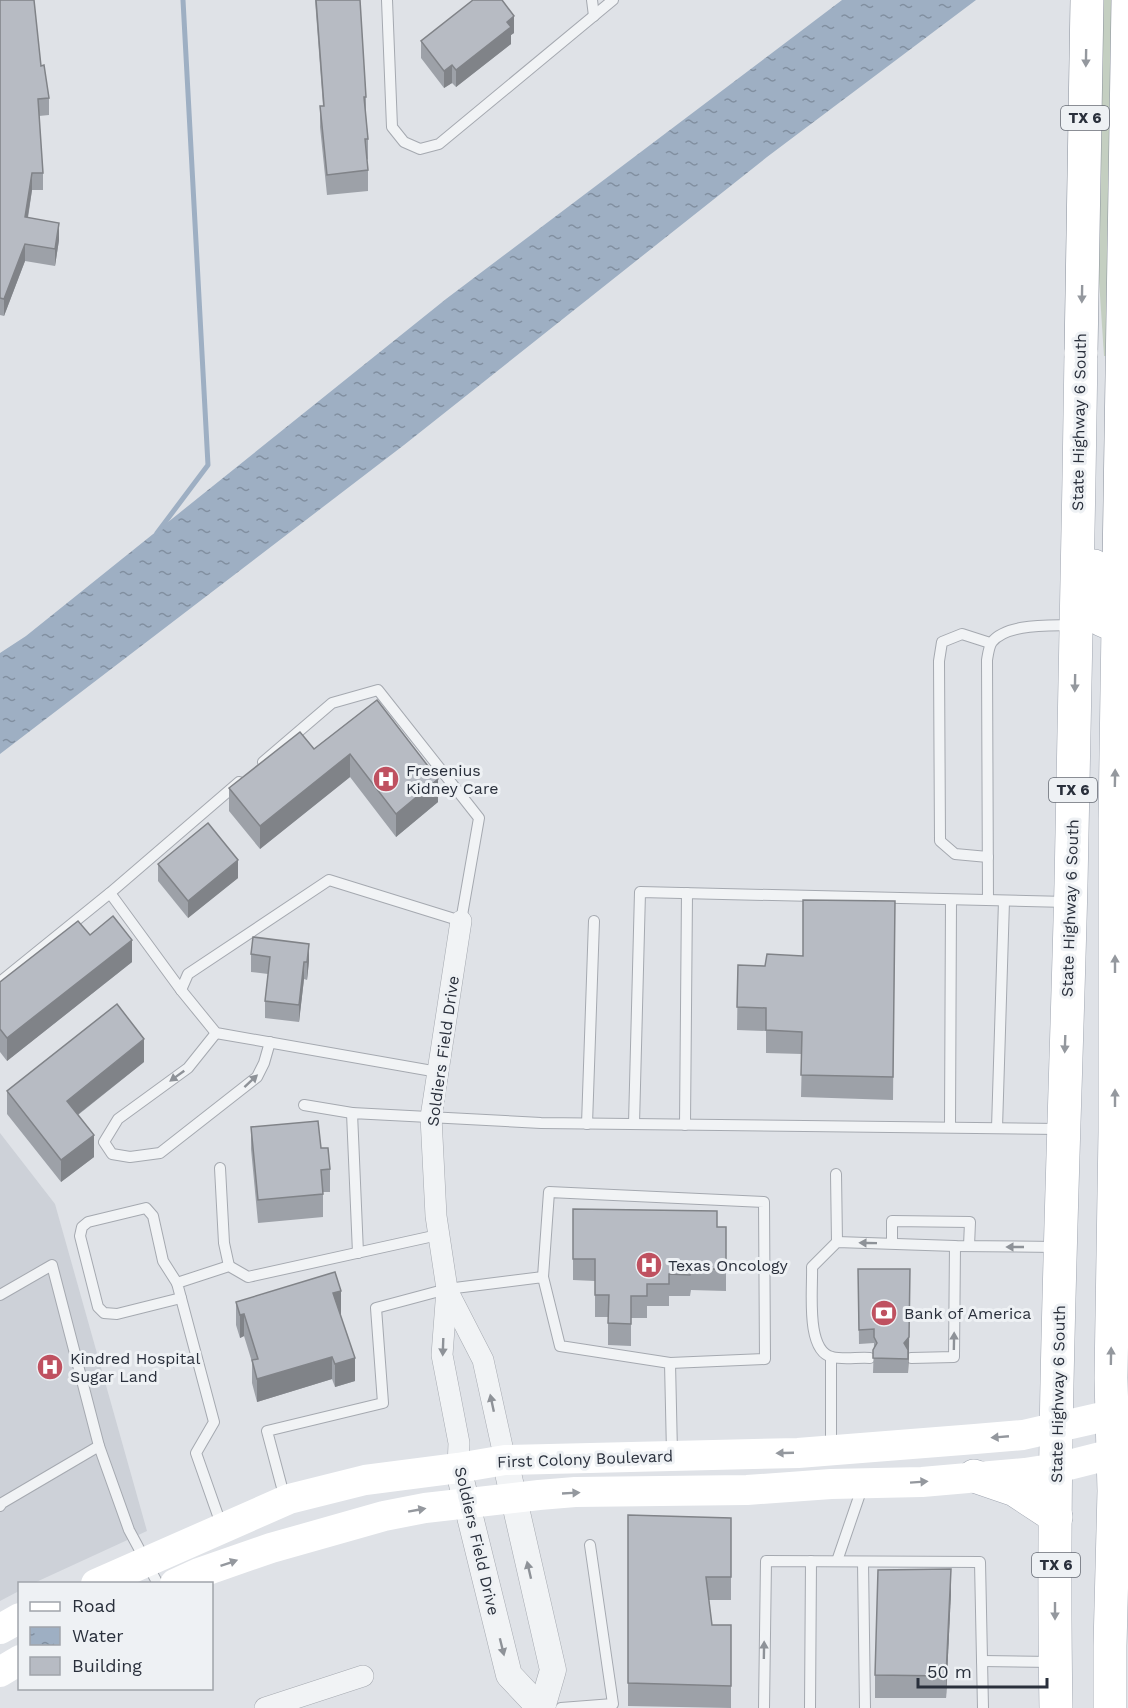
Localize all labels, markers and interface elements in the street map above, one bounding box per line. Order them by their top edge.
one-way arrow [1081,49,1090,68]
road number: TX 6 [1061,106,1109,130]
one-way arrow [1077,284,1086,303]
street label: State Highway 6 South [1068,333,1090,511]
one-way arrow [1070,674,1080,693]
place label: Fresenius Kidney Care [406,761,498,798]
hospital icon: Fresenius Kidney Care [371,764,401,794]
one-way arrow [1111,768,1120,787]
road number: TX 6 [1049,778,1097,802]
street label: State Highway 6 South [1057,819,1083,997]
one-way arrow [1110,954,1120,973]
street label: Soldiers Field Drive [423,975,463,1127]
one-way arrow [1061,1035,1070,1054]
one-way arrow [169,1070,184,1082]
one-way arrow [244,1074,259,1088]
one-way arrow [1110,1089,1120,1108]
one-way arrow [859,1238,878,1248]
one-way arrow [1005,1242,1024,1251]
hospital icon: Texas Oncology [634,1250,664,1280]
place label: Texas Oncology [668,1256,788,1275]
bank icon: Bank of America [869,1298,899,1328]
place label: Bank of America [904,1304,1031,1323]
street label: State Highway 6 South [1047,1305,1069,1483]
one-way arrow [949,1331,959,1350]
one-way arrow [438,1338,448,1357]
one-way arrow [1106,1347,1116,1366]
place label: Kindred Hospital Sugar Land [70,1349,200,1386]
hospital icon: Kindred Hospital Sugar Land [35,1352,65,1382]
one-way arrow [487,1393,497,1412]
one-way arrow [991,1432,1010,1442]
street label: First Colony Boulevard [497,1446,673,1472]
one-way arrow [775,1449,794,1458]
street label: Soldiers Field Drive [451,1465,503,1617]
one-way arrow [909,1477,928,1487]
one-way arrow [562,1488,581,1497]
one-way arrow [407,1505,426,1514]
road number: TX 6 [1032,1553,1080,1577]
one-way arrow [220,1557,238,1567]
one-way arrow [524,1561,534,1579]
legend [18,1582,213,1690]
text: Road [72,1595,116,1616]
one-way arrow [1050,1601,1060,1620]
text: Water [72,1625,124,1646]
one-way arrow [497,1638,507,1657]
one-way arrow [760,1640,769,1659]
scale bar [918,1651,1047,1689]
text: Building [72,1655,142,1676]
text: 50 m [927,1661,972,1682]

